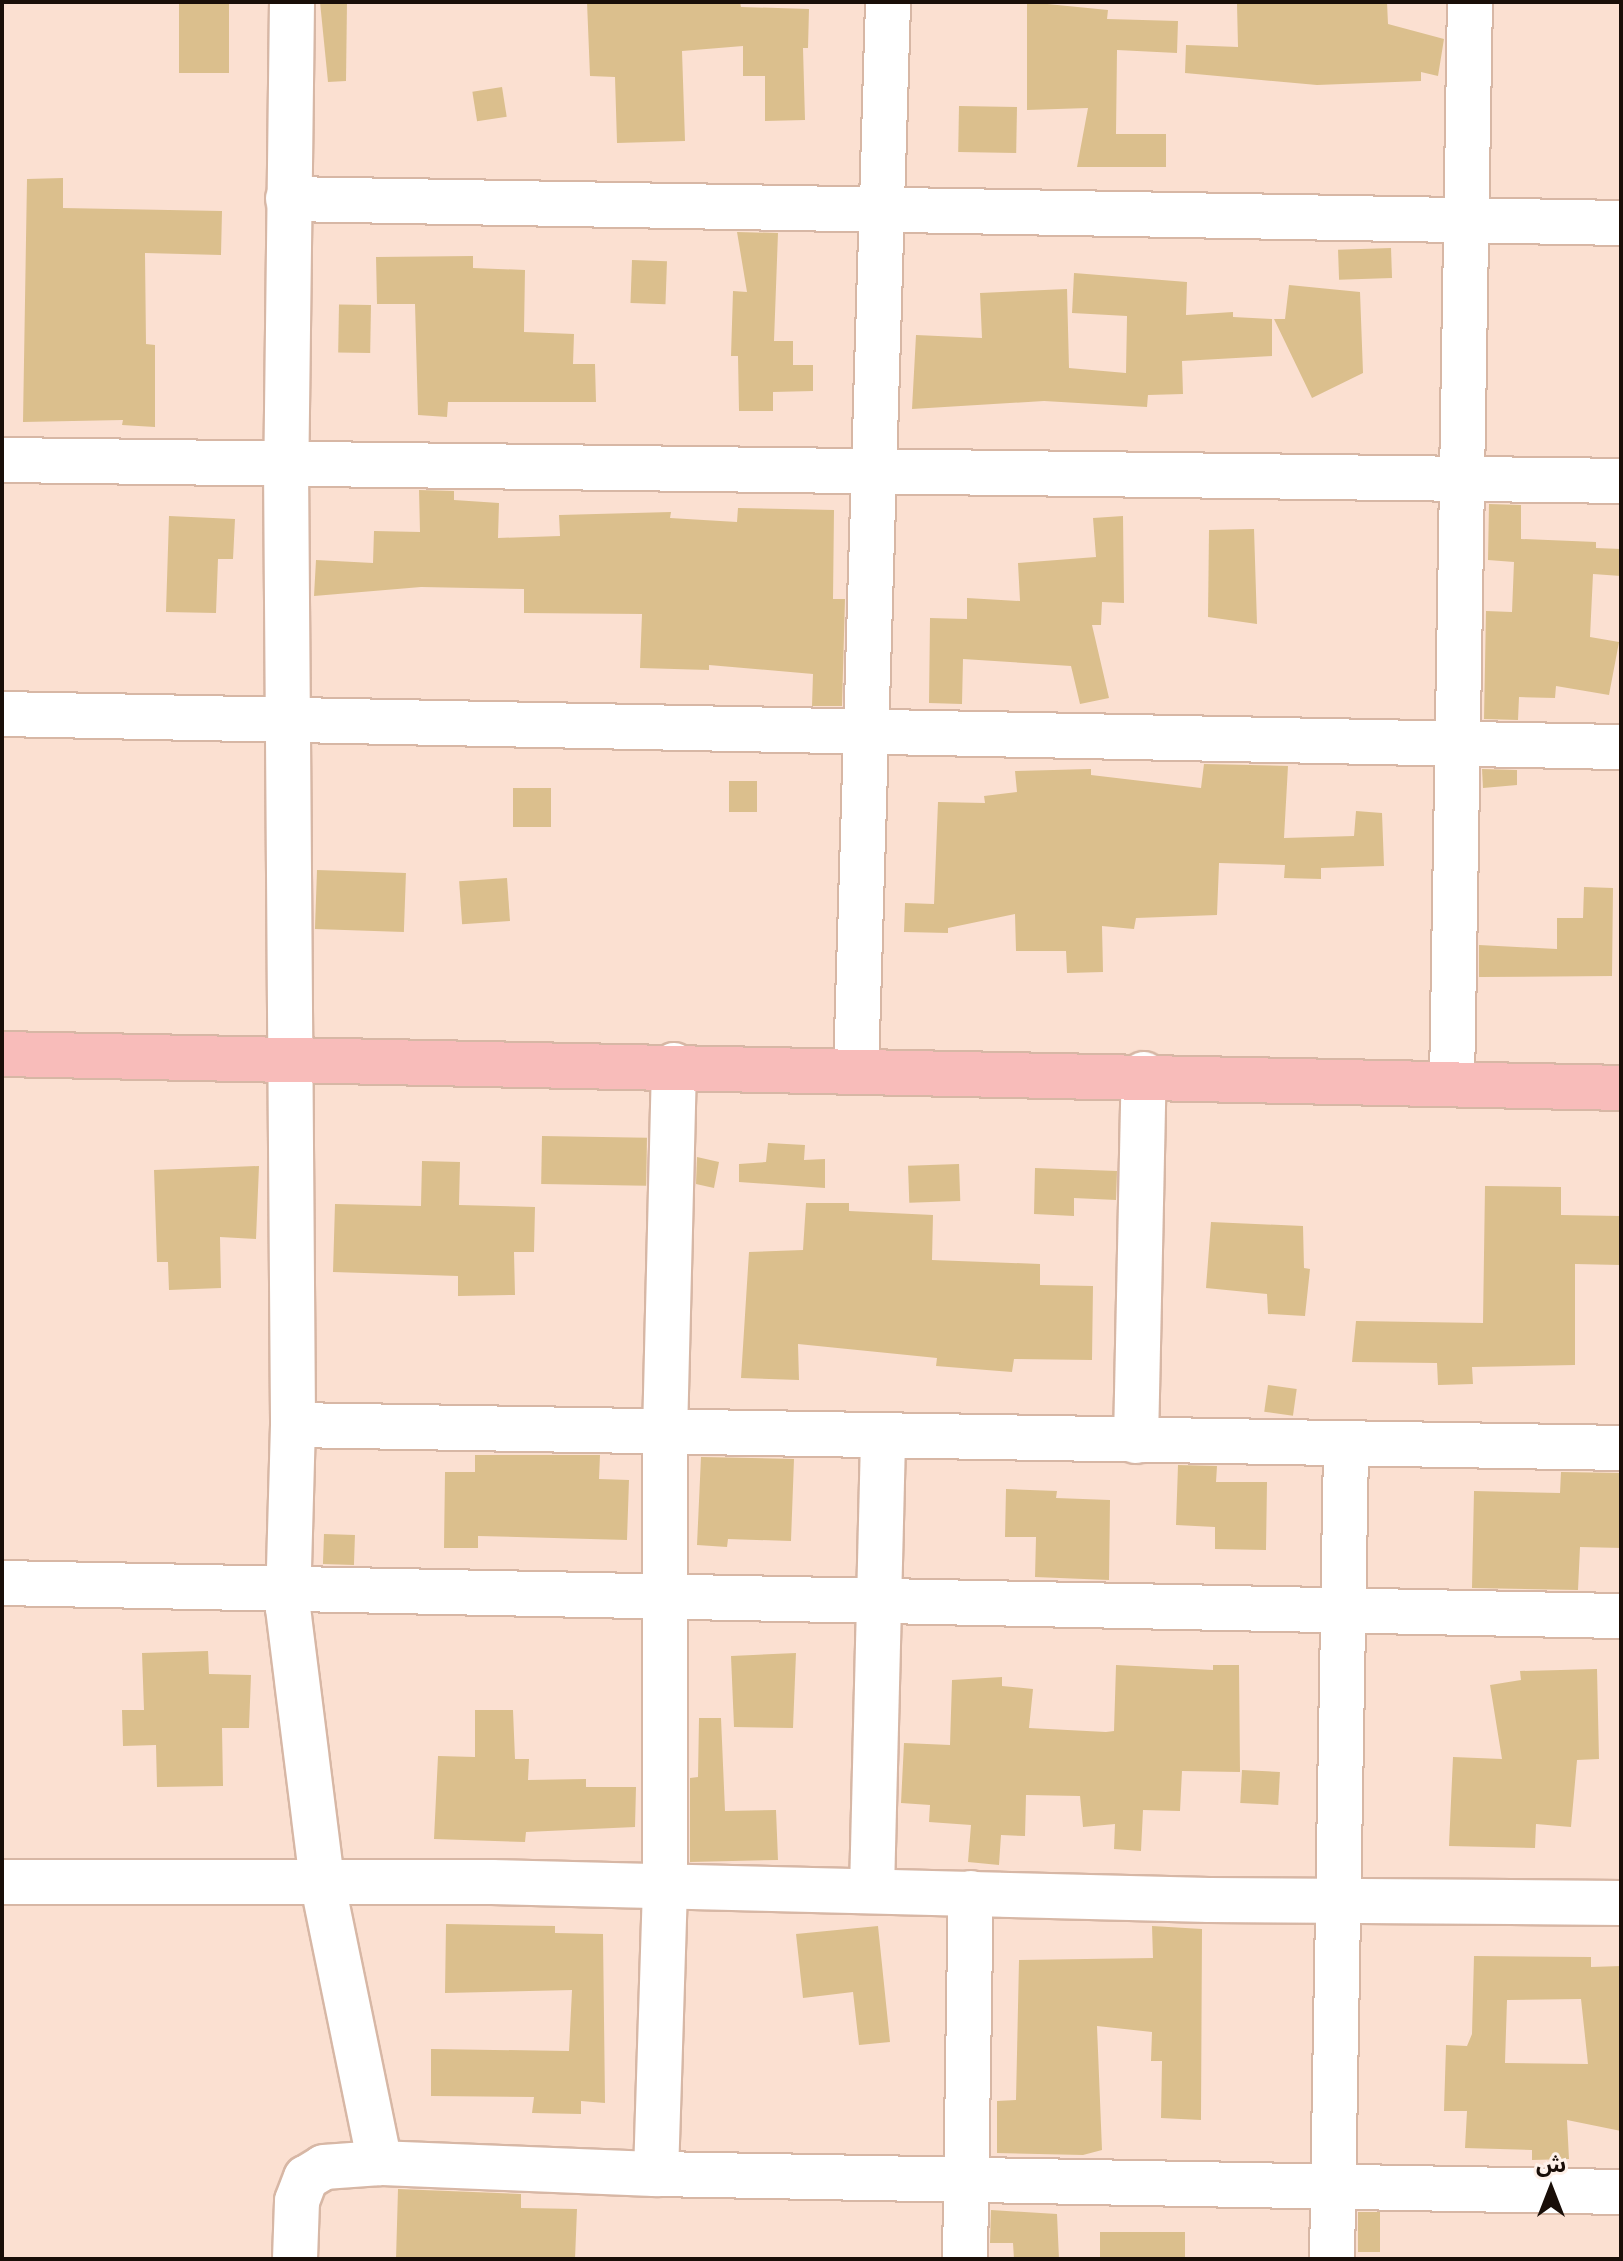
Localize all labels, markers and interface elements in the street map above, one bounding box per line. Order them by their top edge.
north arrow [1511,2149,1591,2229]
text: ش [1536,2149,1566,2180]

